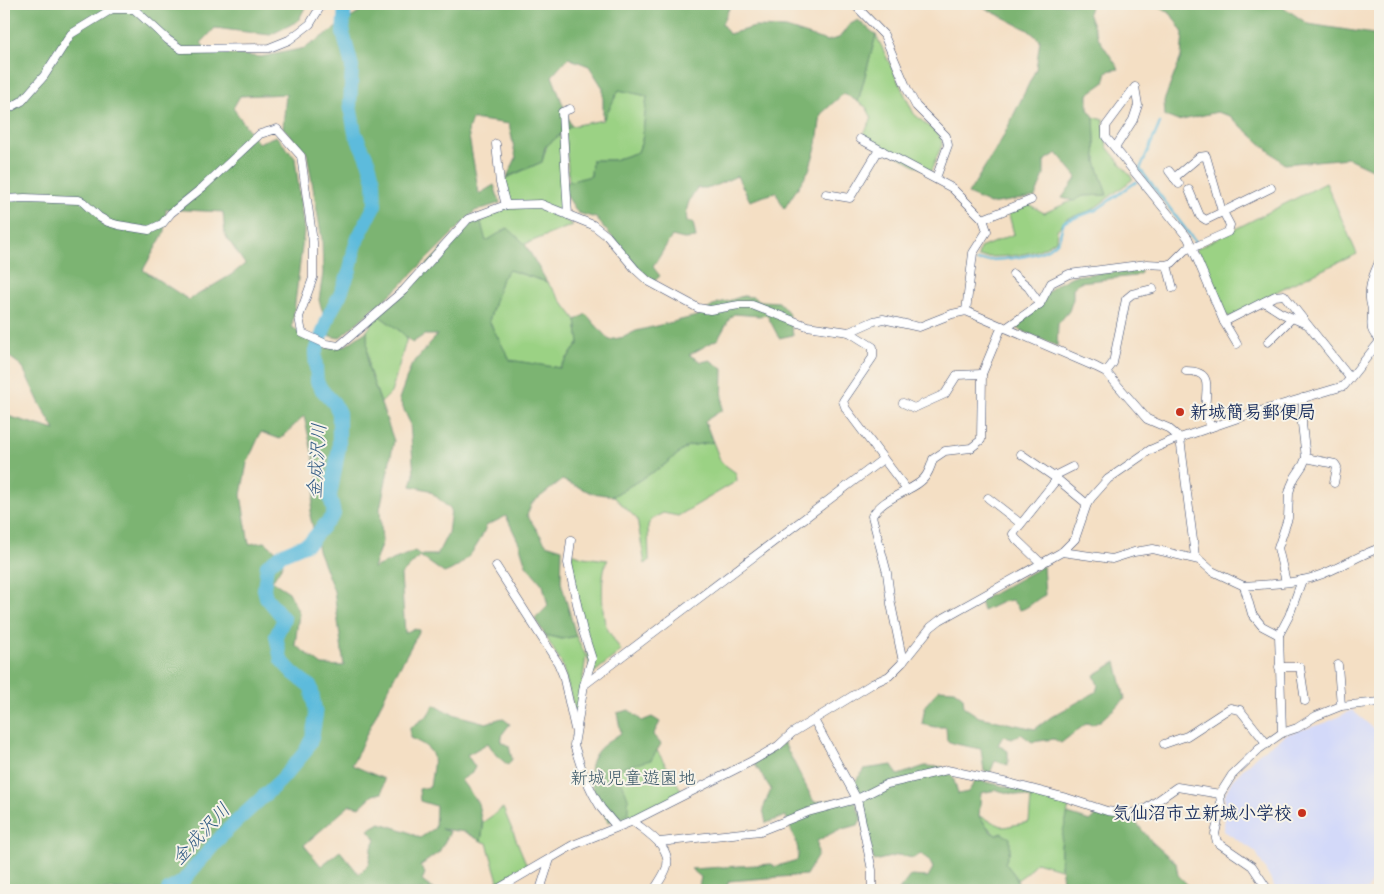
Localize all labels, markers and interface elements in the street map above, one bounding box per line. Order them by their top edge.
place label: 新城簡易郵便局 [1190,401,1316,424]
marker: 新城簡易郵便局 [1174,406,1186,418]
water label: 金成沢川 [302,422,332,500]
park label: 新城児童遊園地 [570,767,696,790]
water label: 金成沢川 [166,798,236,870]
place label: 気仙沼市立新城小学校 [1112,802,1292,825]
marker: 気仙沼市立新城小学校 [1296,807,1308,819]

